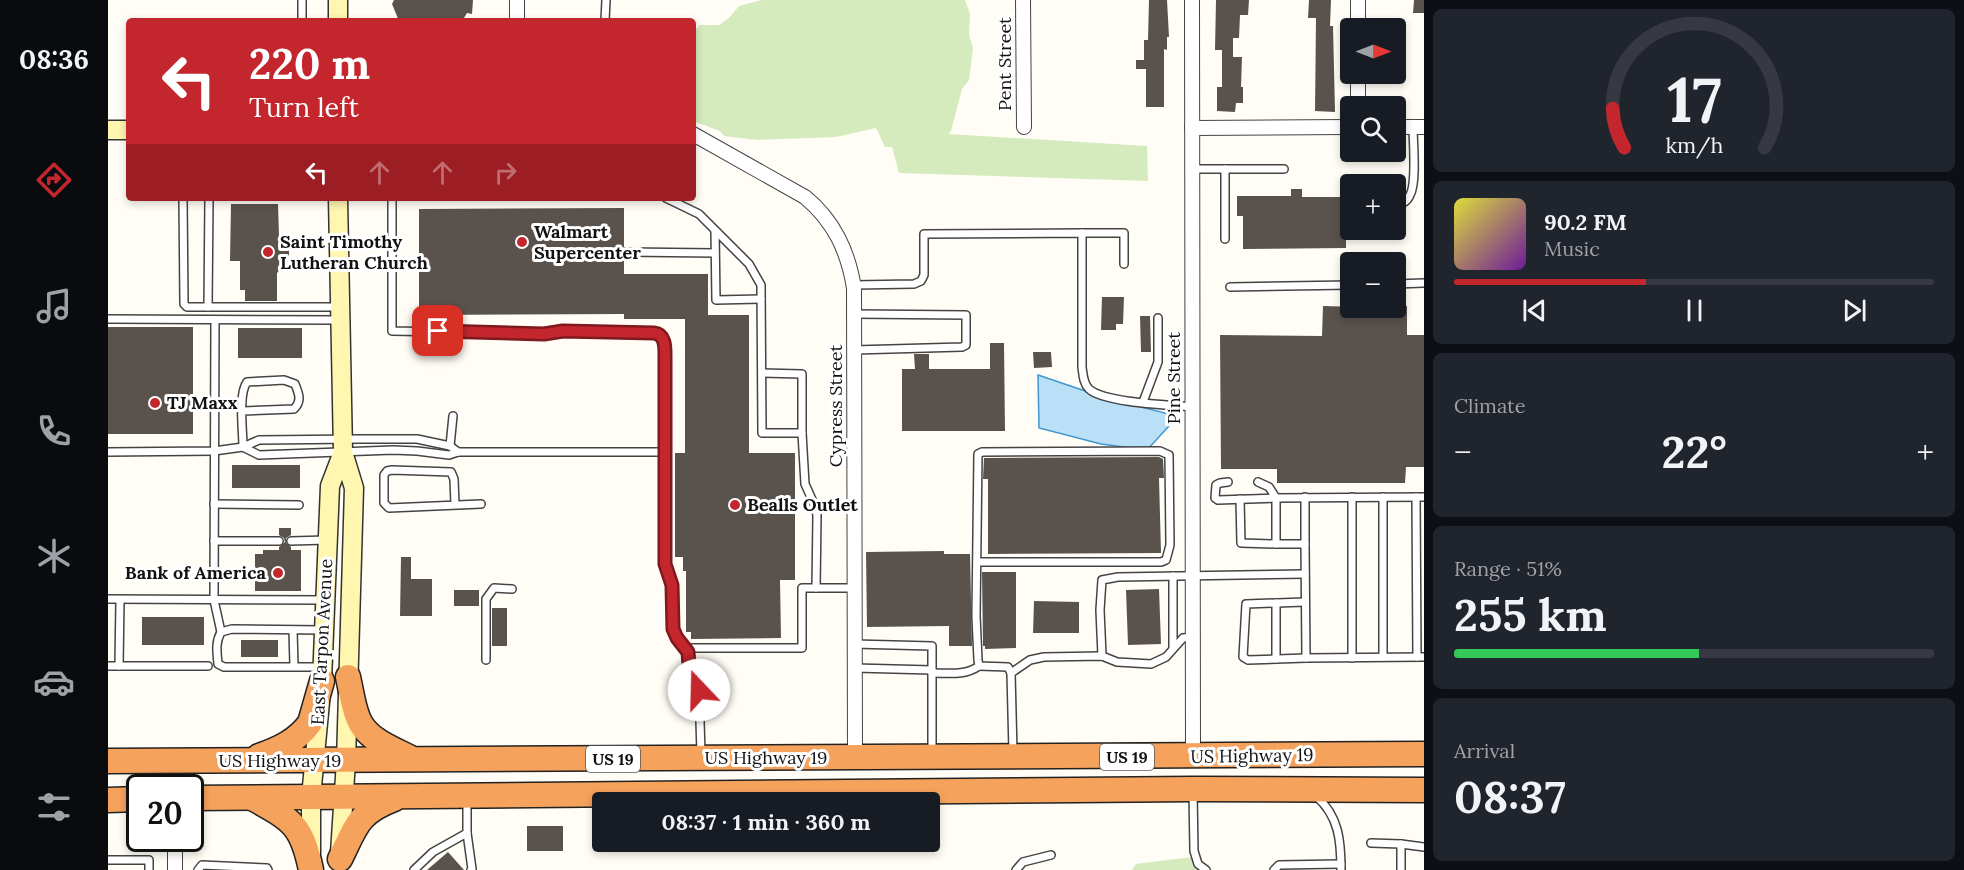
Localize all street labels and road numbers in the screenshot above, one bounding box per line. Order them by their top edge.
street label: Pent Street [993,17,1016,111]
street label: Pine Street [1162,332,1185,424]
street label: Cypress Street [824,345,847,467]
street label: East Tarpon Avenue [306,558,337,726]
street label: US Highway 19 [1190,743,1314,768]
road number: US 19 [1100,744,1154,770]
road number: US 19 [586,746,640,772]
street label: US Highway 19 [704,746,828,769]
street label: US Highway 19 [218,749,342,772]

